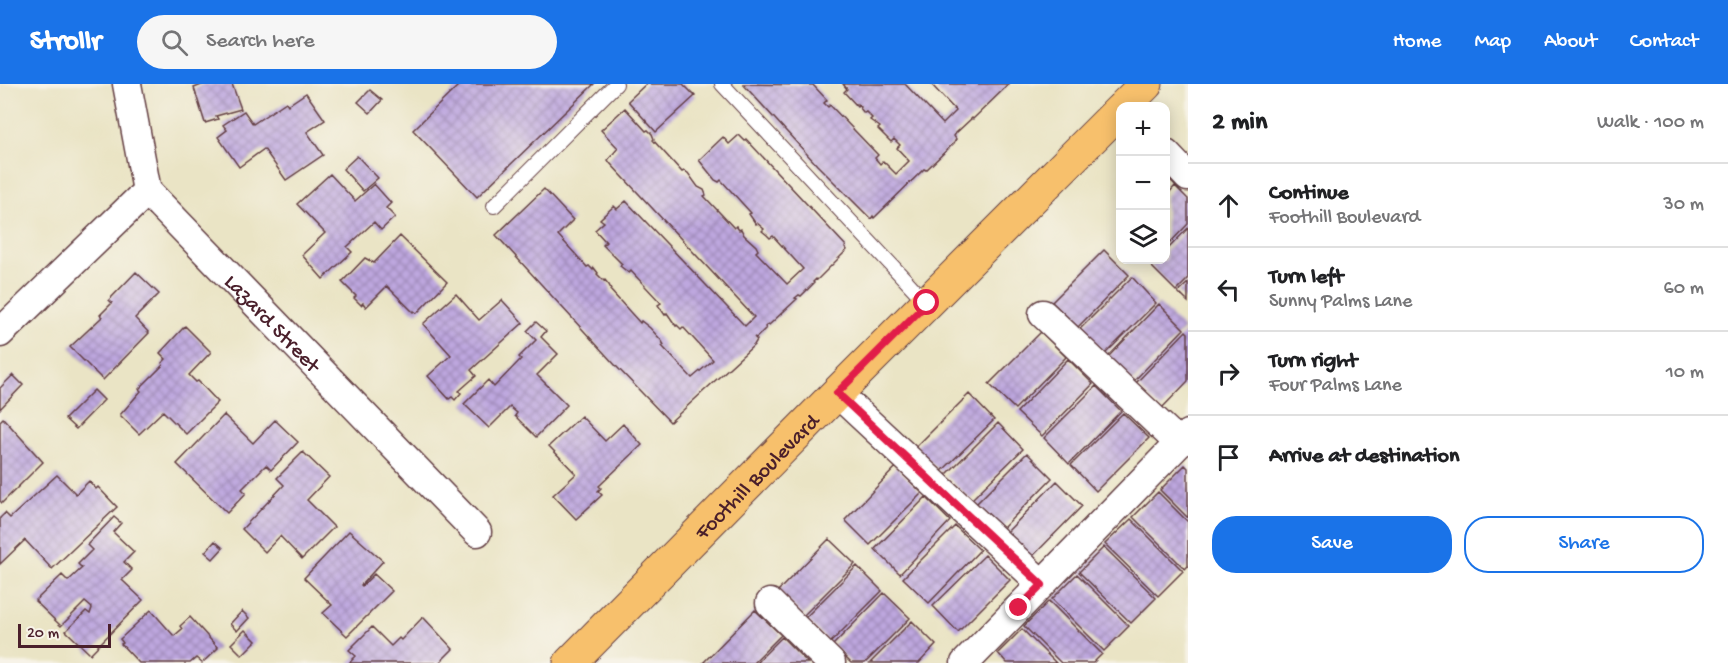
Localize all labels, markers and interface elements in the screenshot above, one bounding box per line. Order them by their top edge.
search box [137,15,557,69]
text: Strollr [30,26,101,59]
icon: search [158,26,191,59]
text: Search here [206,29,315,55]
text: Home [1393,30,1441,55]
text: Map [1474,30,1511,55]
text: About [1544,30,1597,55]
text: Contact [1630,30,1698,55]
map controls [1116,102,1170,264]
button: + [1116,102,1170,156]
text: 2 min [1212,108,1267,139]
text: Walk · 100 m [1597,112,1704,135]
button: − [1116,156,1170,210]
text: Continue [1269,181,1349,207]
icon: ahead [1212,189,1245,222]
text: 30 m [1663,194,1704,217]
text: Foothill Boulevard [1269,207,1420,230]
button: layers [1116,210,1170,264]
text: Turn left [1269,265,1343,291]
street label: Lazard Street [217,270,326,381]
icon: left [1212,273,1245,306]
text: 60 m [1664,278,1704,301]
route start [913,289,939,315]
text: Sunny Palms Lane [1269,291,1412,314]
text: Turn right [1269,349,1357,375]
icon: right [1212,357,1245,390]
text: 10 m [1666,362,1704,385]
text: Four Palms Lane [1269,375,1402,398]
street label: Foothill Boulevard [690,408,828,547]
icon: arrive [1212,441,1245,474]
text: Arrive at destination [1269,444,1459,470]
button: Save [1212,516,1452,573]
button: Share [1464,516,1704,573]
route end [1005,594,1031,620]
scale bar [18,621,111,648]
text: 20 m [27,625,59,644]

